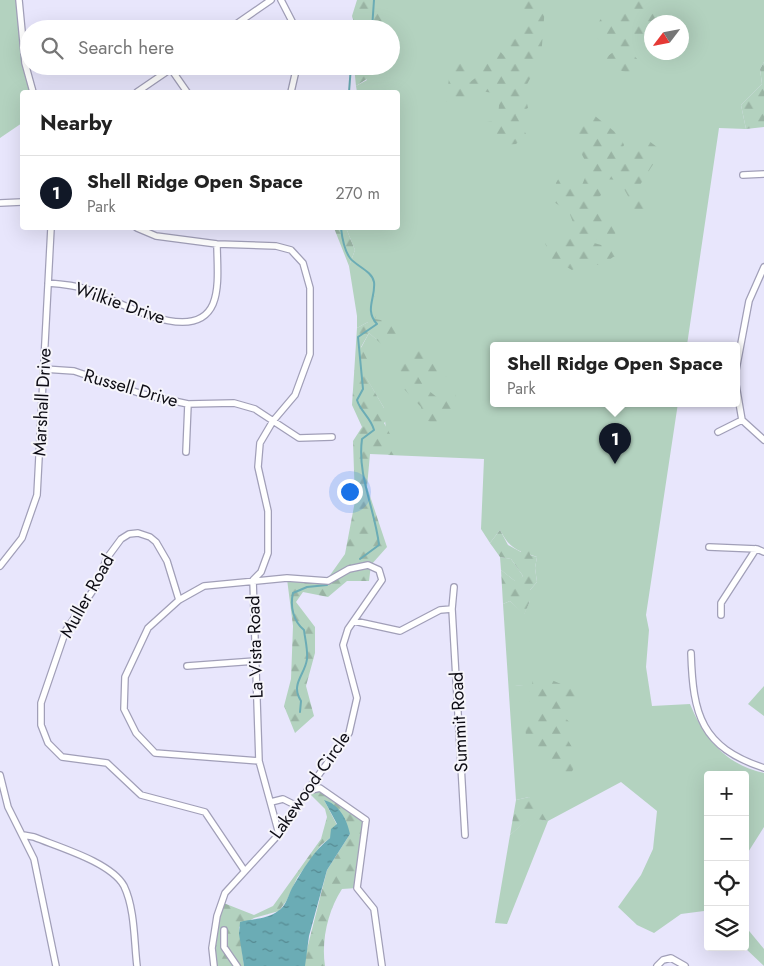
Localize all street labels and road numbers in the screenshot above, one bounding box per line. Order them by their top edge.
street label: Wilkie Drive [71,275,169,331]
street label: Marshall Drive [26,347,58,457]
street label: Russell Drive [81,362,181,414]
street label: Muller Road [53,549,121,643]
street label: La Vista Road [240,595,270,699]
street label: Summit Road [443,671,475,773]
street label: Lakewood Circle [263,726,357,844]

